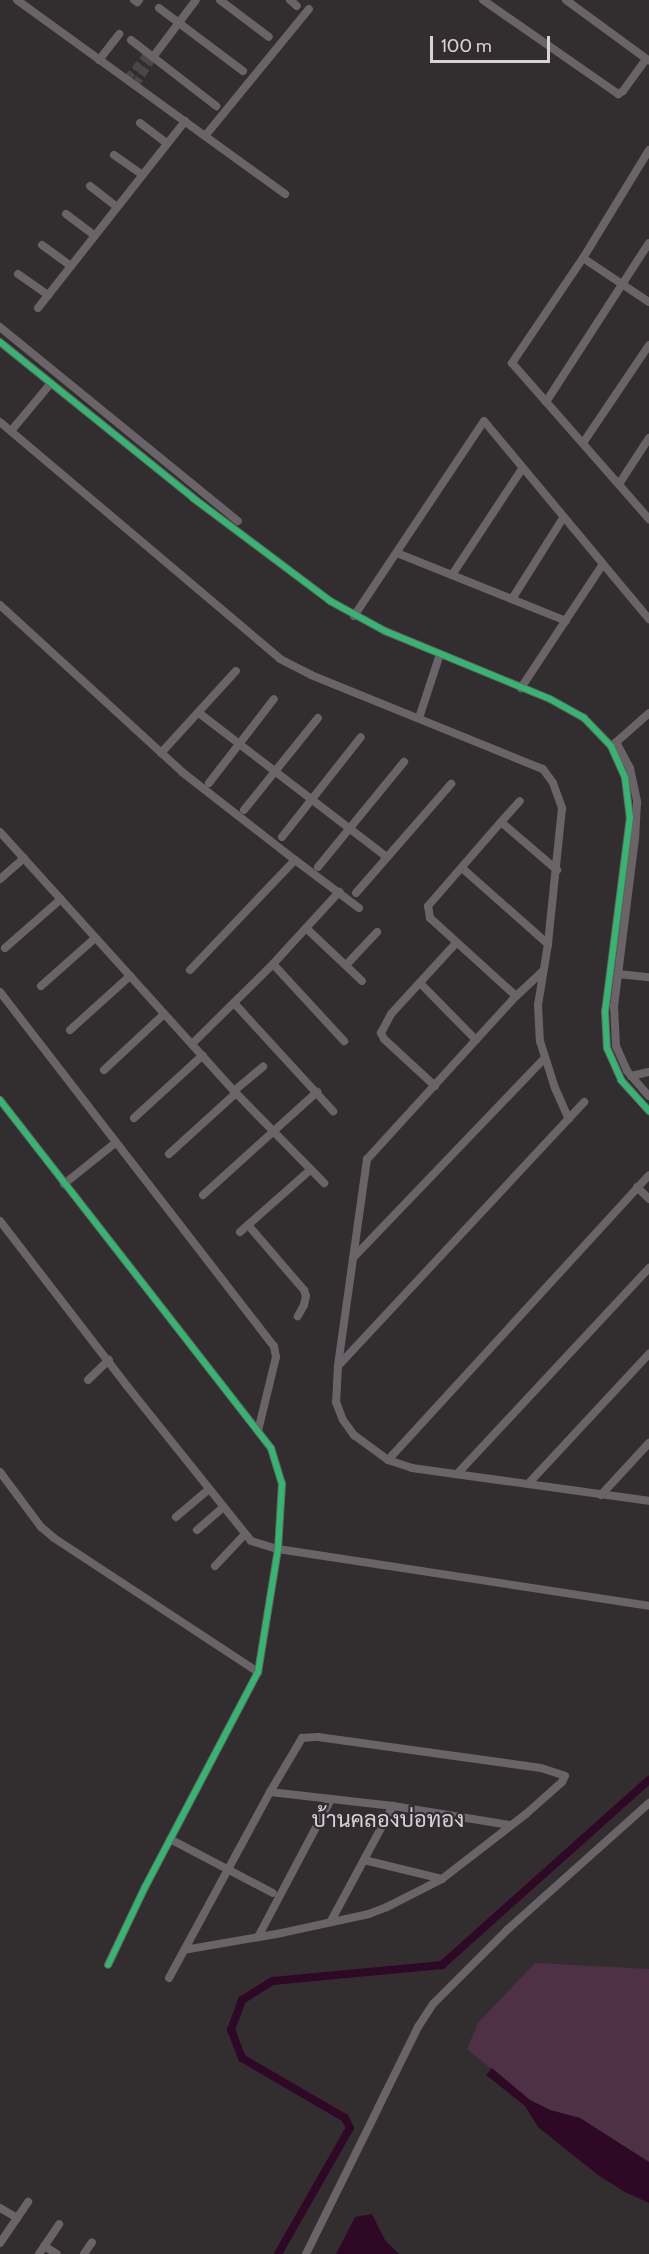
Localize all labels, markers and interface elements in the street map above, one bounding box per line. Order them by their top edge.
scale bar [433,24,553,62]
text: 100 m [441,35,492,57]
district label: บ้านคลองบ่อทอง [312,1807,464,1833]

